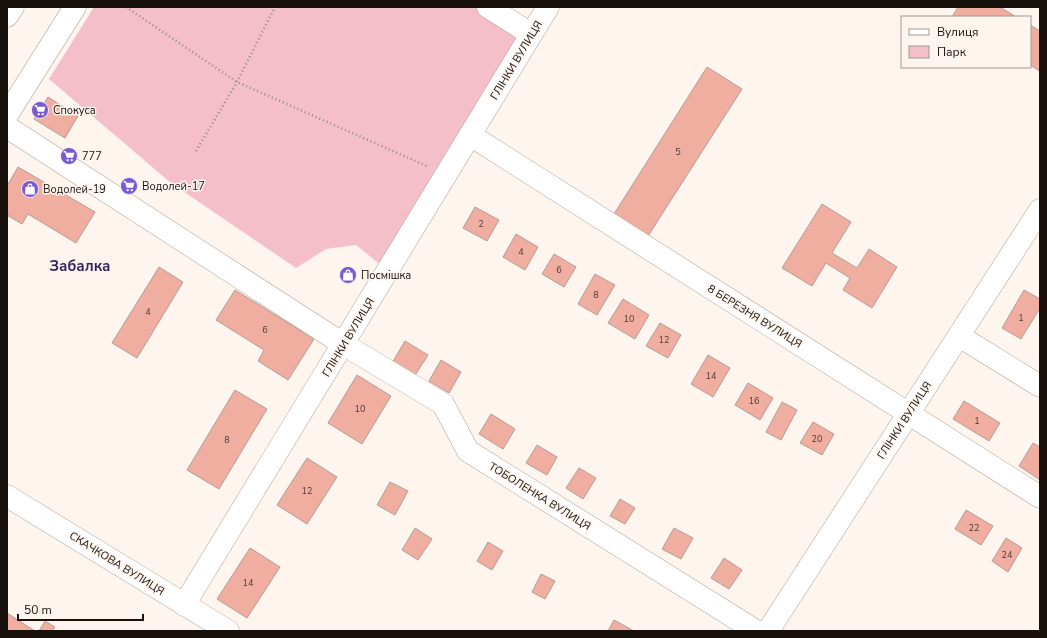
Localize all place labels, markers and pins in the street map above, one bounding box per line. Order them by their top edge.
supermarket icon: Спокуса [30,100,50,120]
place label: Спокуса [53,103,96,118]
supermarket icon: 777 [59,146,79,166]
place label: 777 [82,149,102,164]
supermarket icon: Водолей-17 [119,176,139,196]
shop icon: Водолей-19 [20,179,40,199]
place label: Водолей-17 [142,179,205,194]
place label: Водолей-19 [43,182,106,197]
shop icon: Посмішка [338,265,358,285]
place label: Посмішка [361,268,411,283]

